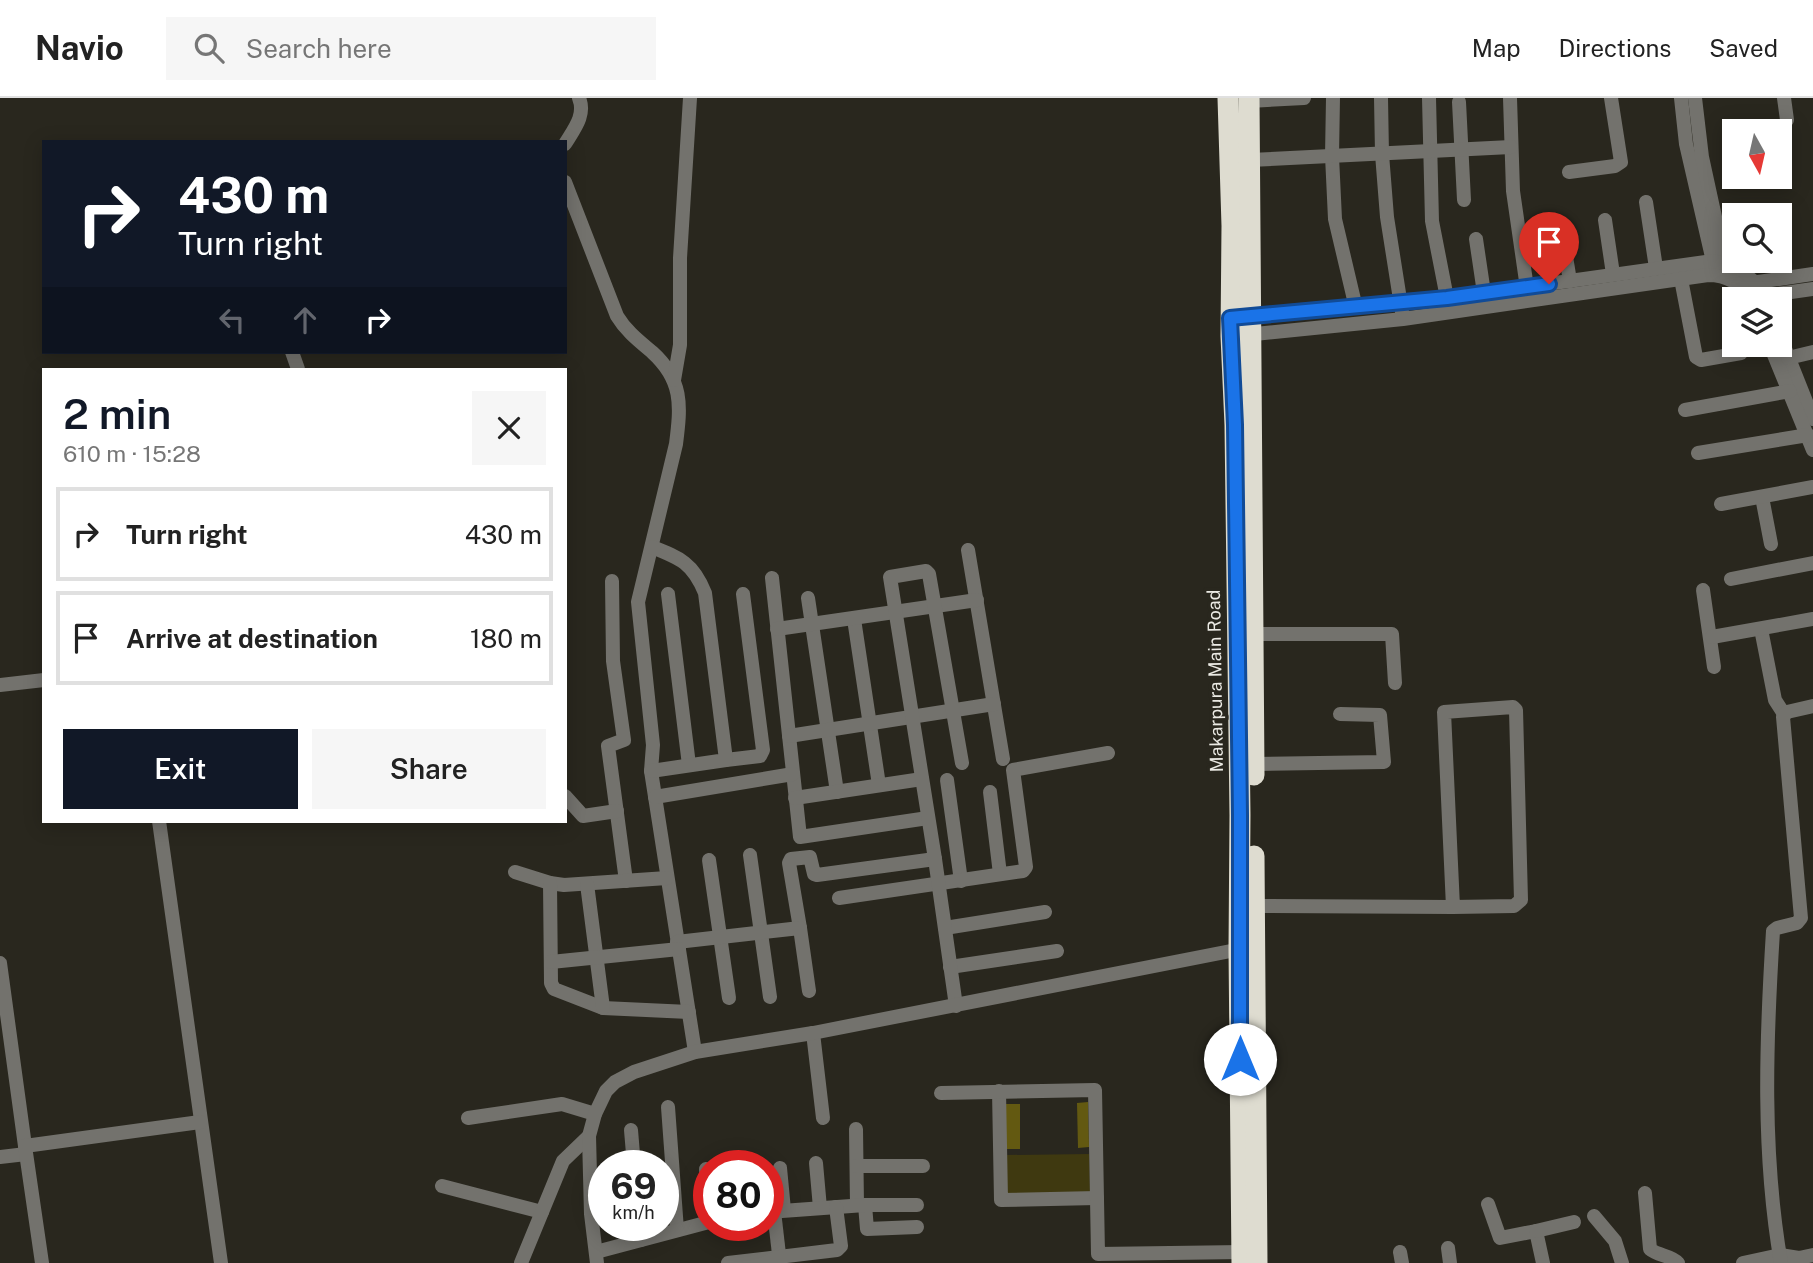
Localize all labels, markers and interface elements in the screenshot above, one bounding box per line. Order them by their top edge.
search box [166,17,656,80]
text: Navio [35,29,124,67]
icon: search [190,29,228,67]
text: Search here [246,33,392,64]
text: Map [1472,34,1521,62]
text: Directions [1559,34,1671,62]
text: Saved [1709,34,1778,62]
north arrow [1722,119,1792,189]
map controls [1722,119,1792,357]
text: 430 m [178,166,329,224]
icon: right [63,168,154,259]
button: search [1722,203,1792,273]
pin [1519,212,1579,284]
icon: arrive [1530,223,1568,261]
text: Turn right [178,225,323,262]
button: layers [1722,287,1792,357]
icon: left [213,301,251,339]
icon: ahead [286,301,324,339]
icon: right [359,301,397,339]
text: 2 min [63,389,171,438]
button: close [472,391,546,465]
text: 610 m · 15:28 [63,440,201,467]
icon: right [67,515,105,553]
text: Turn right [126,519,248,550]
text: 430 m [465,519,542,550]
street label: Makarpura Main Road [1203,589,1227,773]
icon: arrive [67,619,105,657]
text: Arrive at destination [126,623,378,654]
text: 180 m [470,623,542,654]
button: Exit [63,729,298,809]
button: Share [312,729,546,809]
position arrow [1203,1022,1277,1096]
speed limit sign: 80 [693,1150,784,1241]
text: 69 [610,1166,657,1207]
text: km/h [612,1202,655,1223]

